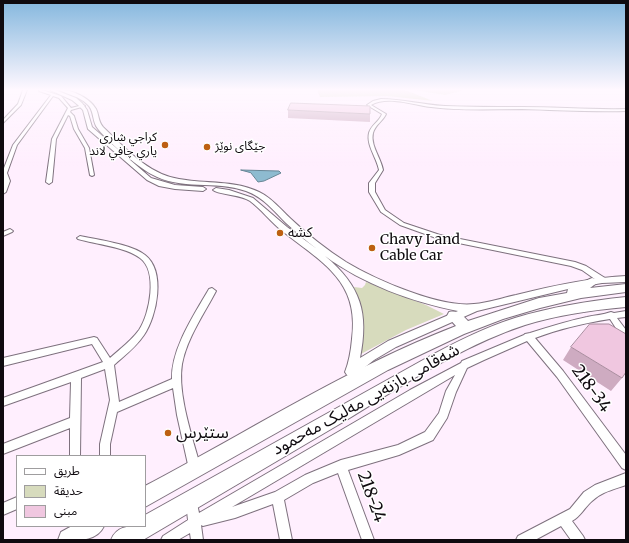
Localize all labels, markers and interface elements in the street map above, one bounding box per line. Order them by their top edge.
place label: كراجي شاري ياري چافي لاند [89,131,157,159]
marker: كراجي شاري ياري چافي لاند [160,140,170,150]
place label: جێگای نوێژ [215,140,265,154]
marker: جێگای نوێژ [202,142,212,152]
place label: كشه [288,225,312,241]
marker: كشه [275,228,285,238]
place label: Chavy Land Cable Car [380,232,460,264]
marker: Chavy Land Cable Car [367,243,377,253]
street label: شەقامی بازنەیی مەلیک مەحمود [269,340,463,460]
street label: 218-34 [567,361,615,417]
place label: ستێرس [176,423,229,443]
marker: ستێرس [163,428,173,438]
legend [16,455,146,527]
text: طريق [54,463,80,478]
street label: 218-24 [352,469,390,525]
text: حديقة [54,483,83,498]
text: مبنى [54,503,77,518]

